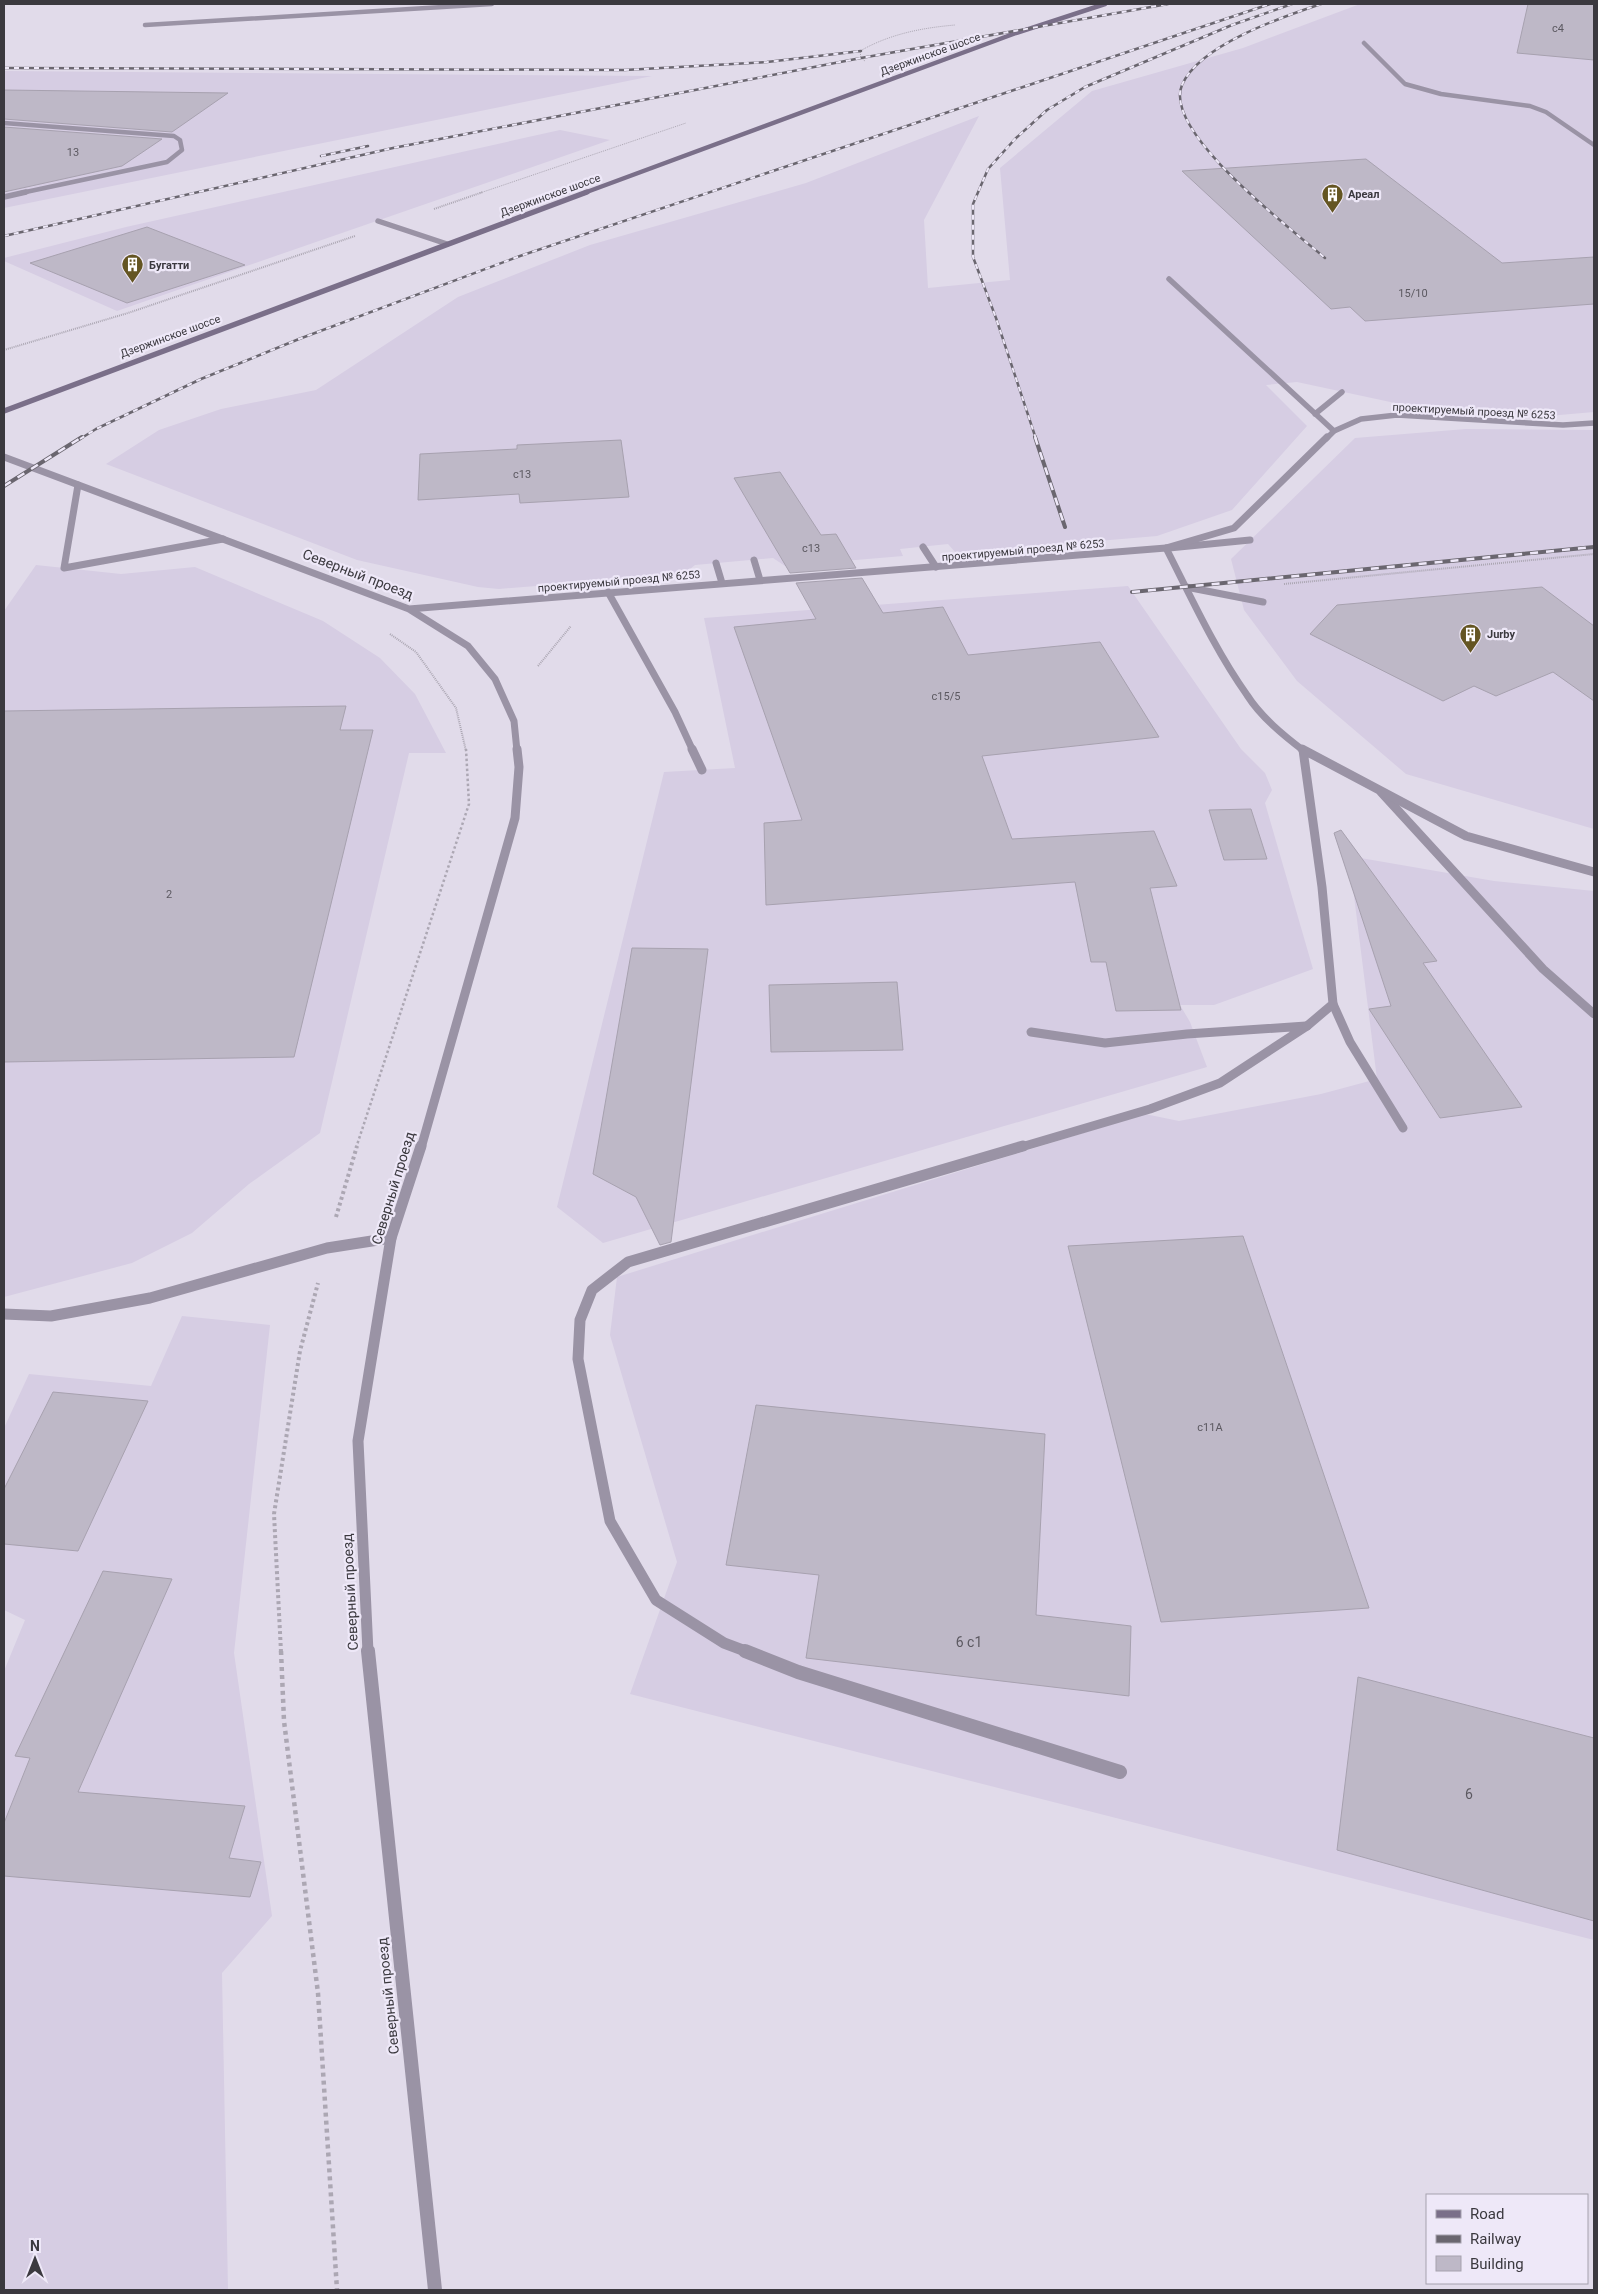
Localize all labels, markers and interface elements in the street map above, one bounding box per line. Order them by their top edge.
house number: с4 [1552,22,1564,35]
street label: Дзержинское шоссе [878,30,982,79]
house number: 13 [67,146,79,159]
street label: Дзержинское шоссе [498,171,602,220]
building icon: Ареал [1320,182,1344,213]
place label: Ареал [1348,188,1379,201]
building icon: Бугатти [121,253,145,284]
place label: Бугатти [149,259,189,272]
house number: 15/10 [1398,287,1428,300]
street label: Дзержинское шоссе [118,312,222,361]
street label: проектируемый проезд № 6253 [1392,401,1556,422]
house number: с13 [513,468,531,481]
street label: проектируемый проезд № 6253 [941,537,1105,564]
house number: с13 [802,542,820,555]
street label: Северный проезд [300,546,416,603]
street label: проектируемый проезд № 6253 [537,568,701,595]
building icon: Jurby [1459,622,1483,653]
place label: Jurby [1487,628,1515,641]
house number: с15/5 [932,690,960,703]
house number: 2 [166,888,172,901]
street label: Северный проезд [368,1129,418,1246]
house number: с11А [1197,1421,1223,1434]
street label: Северный проезд [339,1532,361,1651]
house number: 6 с1 [956,1634,982,1650]
house number: 6 [1465,1786,1473,1802]
street label: Северный проезд [374,1936,402,2055]
legend [1426,2194,1588,2284]
text: Road [1470,2205,1504,2223]
text: Railway [1470,2230,1521,2248]
north arrow [10,2234,60,2284]
text: N [30,2238,40,2254]
text: Building [1470,2255,1524,2273]

